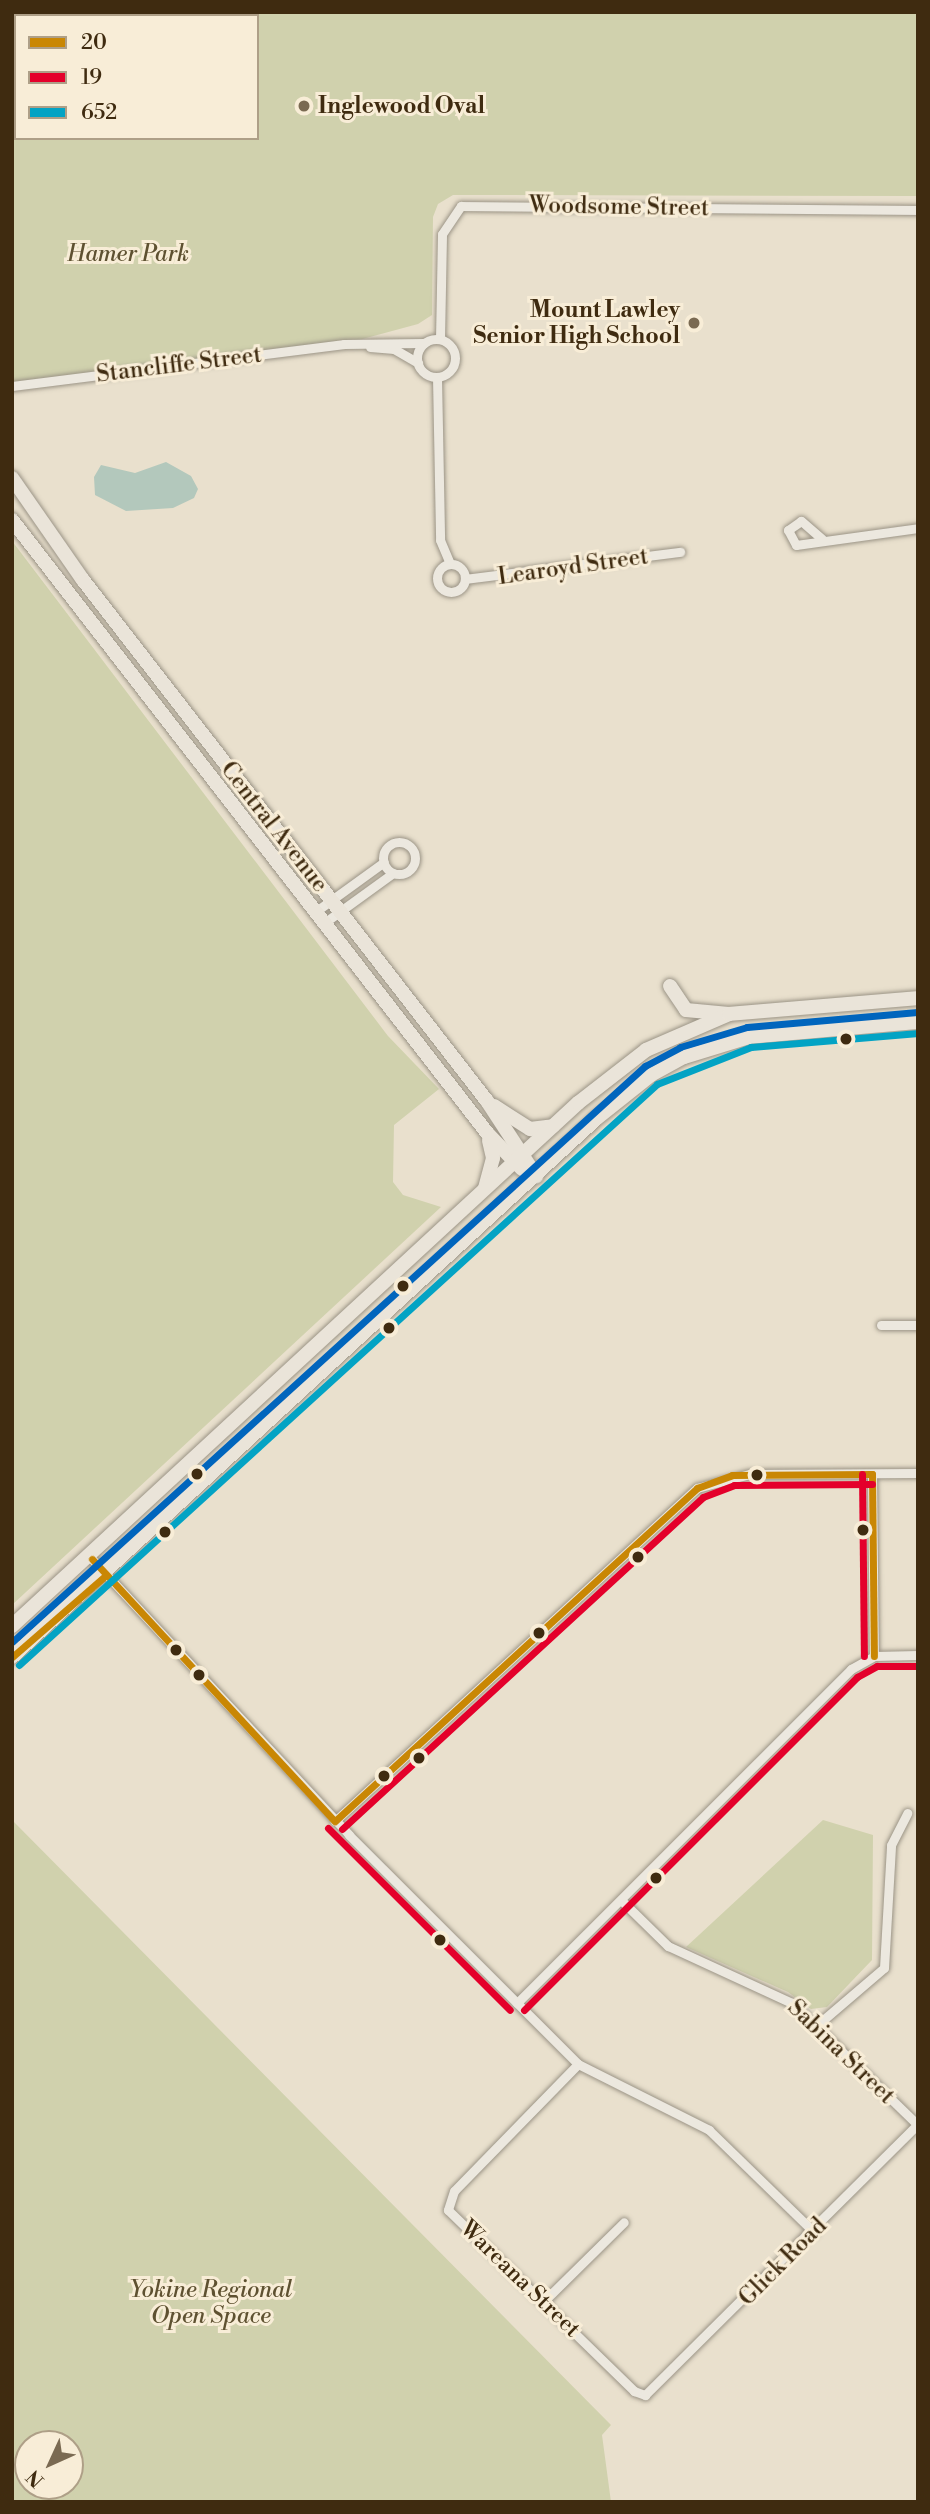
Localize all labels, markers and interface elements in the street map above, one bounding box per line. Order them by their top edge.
legend [14,14,259,140]
text: 20 [81,30,107,56]
text: 19 [81,65,102,91]
place label: Inglewood Oval [318,92,485,120]
marker: Inglewood Oval [296,98,312,114]
text: 652 [81,100,117,126]
street label: Woodsome Street [529,192,709,222]
park label: Hamer Park [67,240,189,268]
place label: Mount Lawley Senior High School [473,296,680,350]
marker: Mount Lawley Senior High School [686,315,702,331]
street label: Stancliffe Street [95,341,263,389]
street label: Learoyd Street [496,543,650,591]
street label: Central Avenue [214,756,334,898]
unlabelled marker [839,1032,853,1046]
unlabelled marker [396,1279,410,1293]
unlabelled marker [382,1321,396,1335]
unlabelled marker [190,1467,204,1481]
unlabelled marker [750,1468,764,1482]
unlabelled marker [856,1523,870,1537]
unlabelled marker [158,1525,172,1539]
unlabelled marker [631,1550,645,1564]
unlabelled marker [532,1626,546,1640]
unlabelled marker [169,1643,183,1657]
unlabelled marker [192,1668,206,1682]
unlabelled marker [412,1751,426,1765]
unlabelled marker [377,1769,391,1783]
unlabelled marker [649,1871,663,1885]
unlabelled marker [433,1933,447,1947]
street label: Sabina Street [782,1994,900,2110]
street label: Glick Road [733,2212,833,2312]
street label: Wareana Street [454,2215,586,2343]
park label: Yokine Regional Open Space [130,2276,292,2330]
north arrow [14,2430,84,2500]
text: N [22,2465,49,2492]

